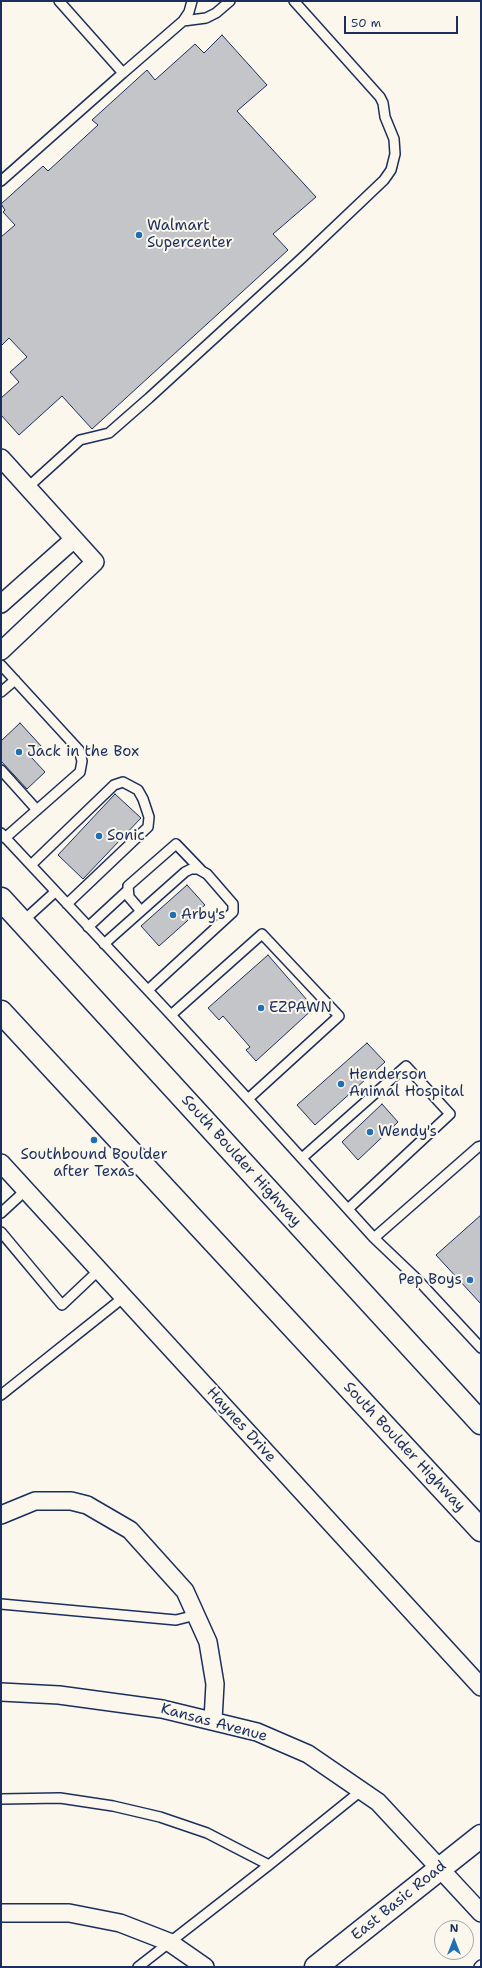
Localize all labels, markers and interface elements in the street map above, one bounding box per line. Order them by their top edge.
scale bar [346,8,460,34]
text: 50 m [351,15,381,31]
place label: Walmart Supercenter [147,217,233,252]
marker: Walmart Supercenter [134,230,144,240]
place label: Jack in the Box [27,743,139,761]
marker: Jack in the Box [14,747,24,757]
place label: Sonic [107,827,145,845]
marker: Sonic [94,831,104,841]
place label: Arby's [181,906,225,924]
marker: Arby's [168,910,178,920]
place label: EZPAWN [269,999,332,1017]
marker: EZPAWN [256,1003,266,1013]
place label: Henderson Animal Hospital [349,1066,464,1101]
marker: Henderson Animal Hospital [336,1079,346,1089]
street label: South Boulder Highway [177,1092,305,1230]
place label: Wendy's [378,1123,437,1141]
marker: Wendy's [365,1127,375,1137]
marker: Southbound Boulder after Texas [89,1135,99,1145]
place label: Southbound Boulder after Texas [20,1146,168,1181]
place label: Pep Boys [398,1271,462,1289]
marker: Pep Boys [465,1275,475,1285]
street label: South Boulder Highway [339,1378,469,1516]
street label: Haynes Drive [202,1384,280,1466]
street label: Kansas Avenue [159,1700,269,1746]
street label: East Basic Road [348,1857,450,1945]
north arrow [434,1920,474,1960]
text: N [450,1921,458,1936]

